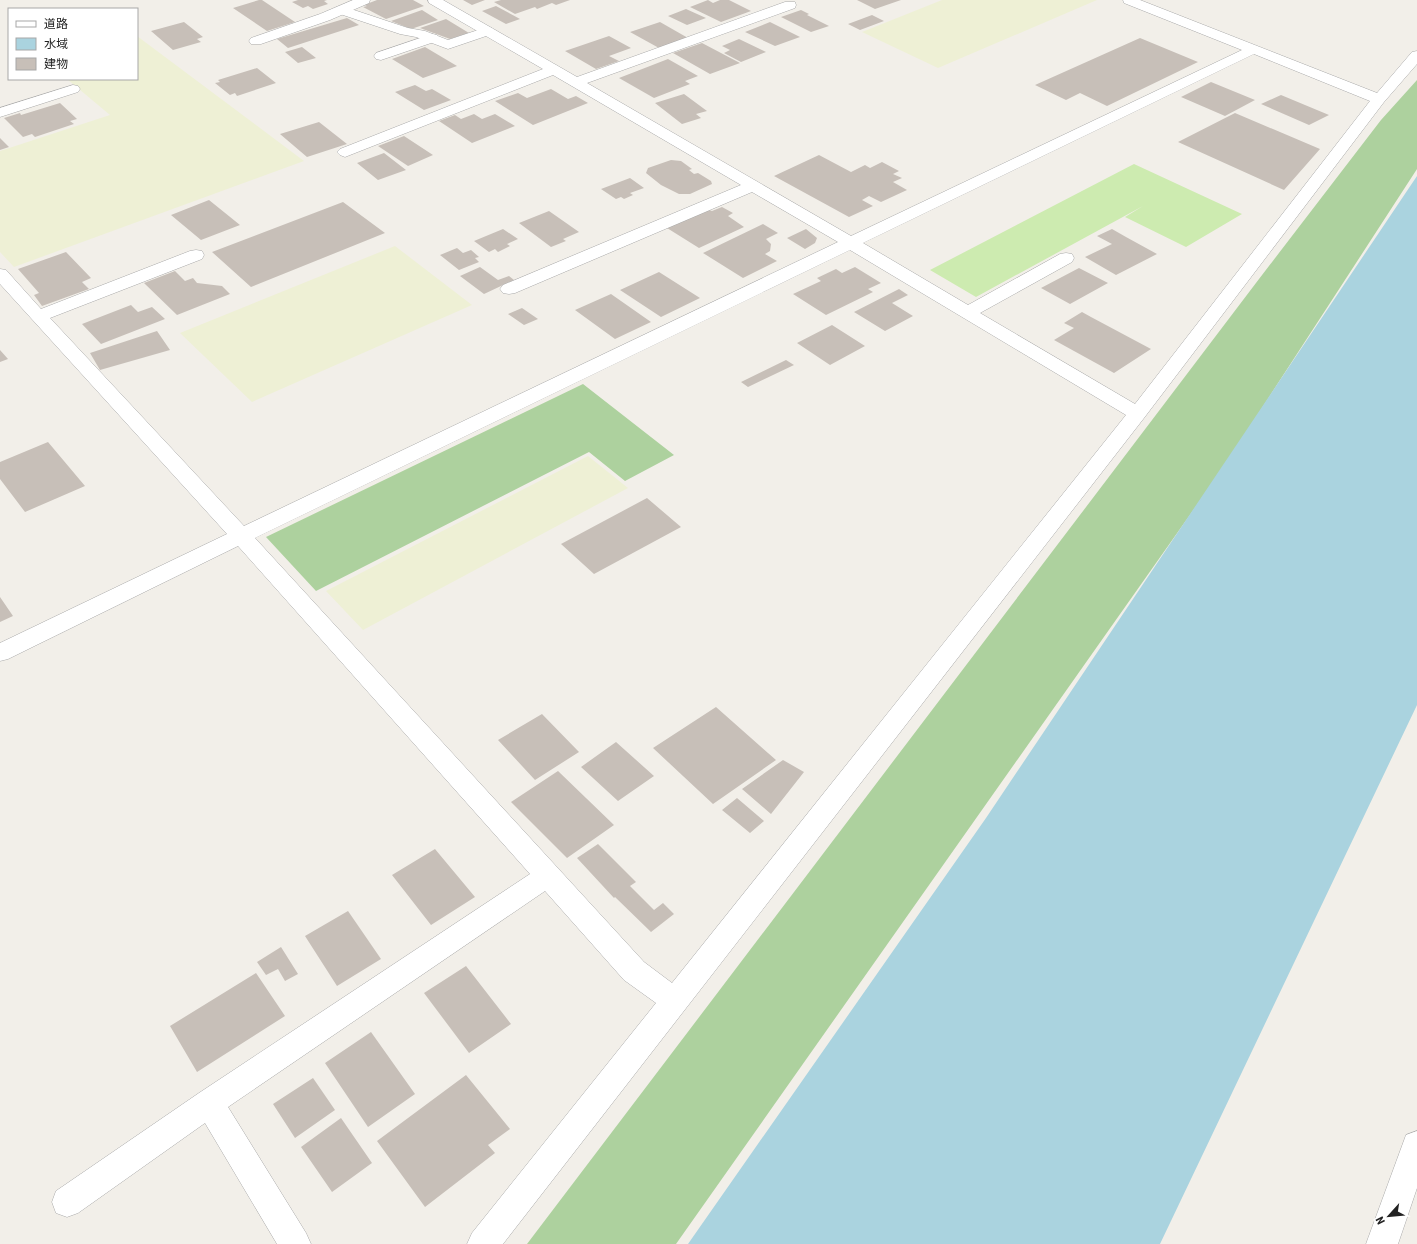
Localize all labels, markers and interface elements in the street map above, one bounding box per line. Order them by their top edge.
legend [8,8,138,80]
text: 道路 [44,17,68,31]
text: 水域 [44,37,68,51]
text: 建物 [44,57,68,71]
north arrow [1369,1196,1409,1236]
text: N [1373,1214,1388,1226]

